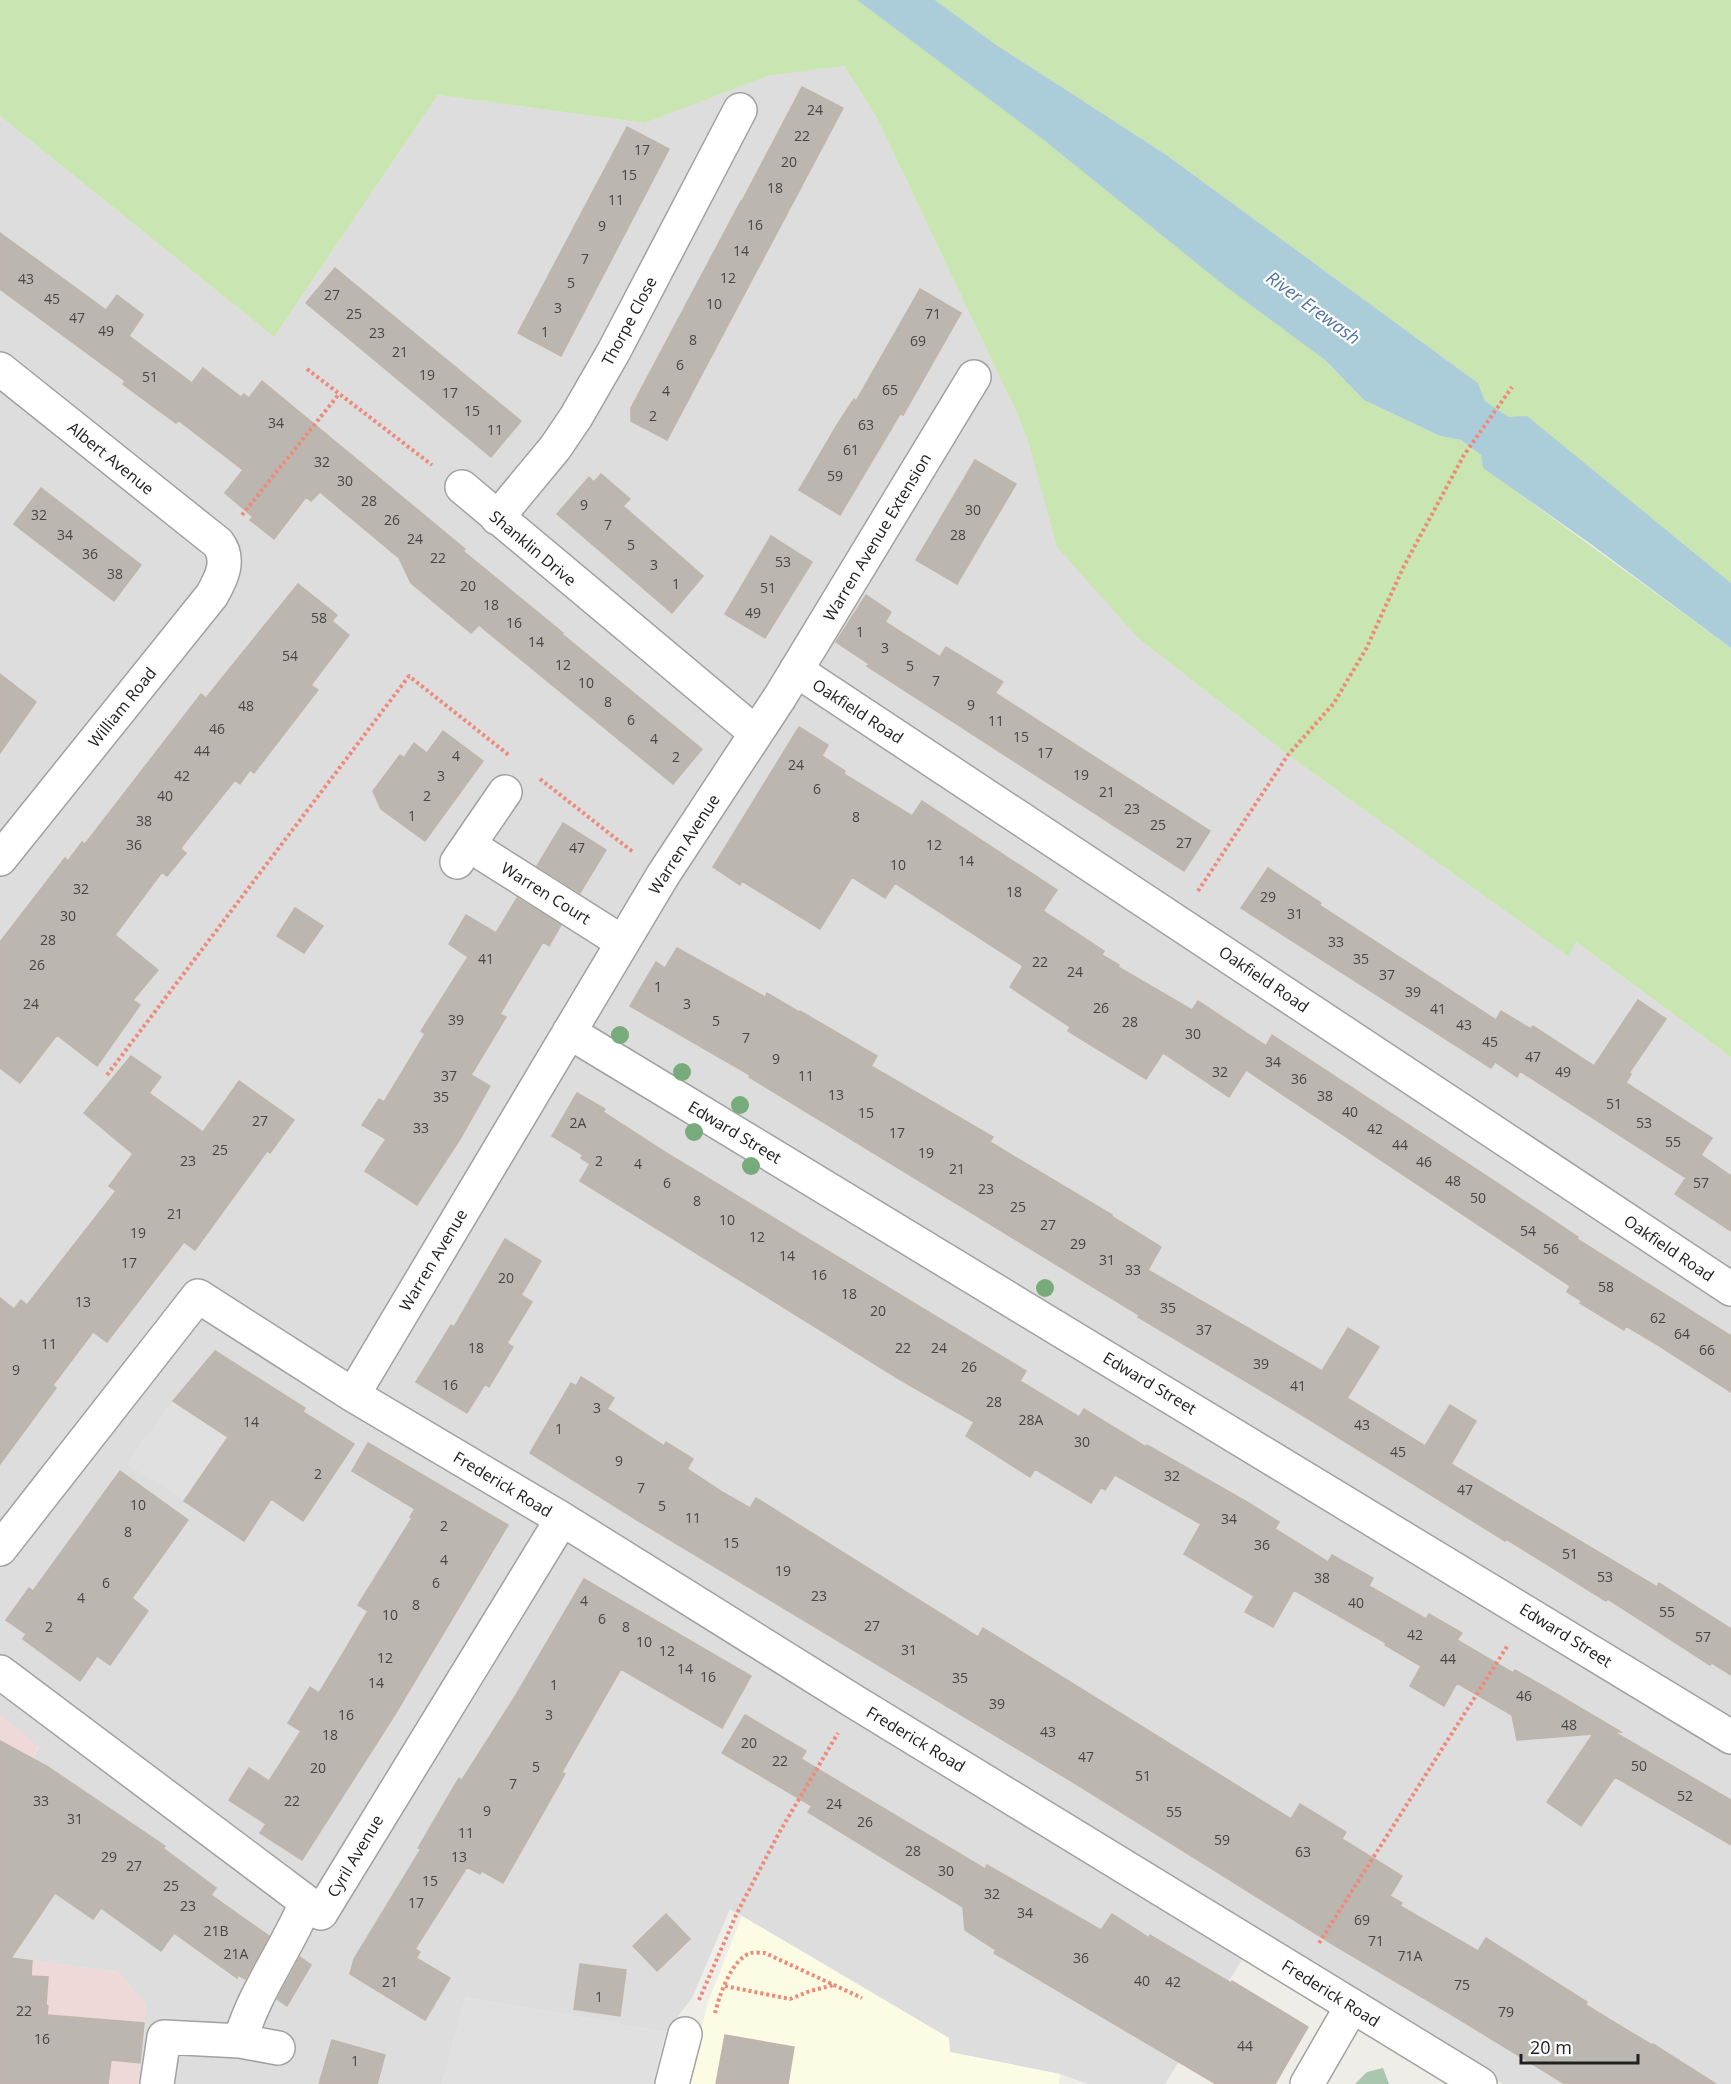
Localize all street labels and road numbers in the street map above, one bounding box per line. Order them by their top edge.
street label: Thorpe Close [596,273,662,369]
street label: Albert Avenue [63,416,159,500]
street label: Warren Avenue Extension [818,449,936,625]
street label: Shanklin Drive [485,505,581,591]
street label: William Road [83,662,161,752]
street label: Oakfield Road [808,673,908,749]
street label: Warren Avenue [643,790,725,898]
street label: Warren Court [497,857,595,929]
street label: Oakfield Road [1215,941,1313,1017]
street label: Edward Street [684,1095,786,1169]
street label: Warren Avenue [394,1205,472,1315]
street label: Oakfield Road [1620,1210,1718,1286]
street label: Edward Street [1099,1346,1201,1420]
street label: Frederick Road [450,1446,556,1522]
street label: Edward Street [1516,1598,1617,1672]
street label: Frederick Road [863,1701,969,1777]
street label: Cyril Avenue [322,1811,388,1901]
street label: Frederick Road [1278,1954,1384,2032]

